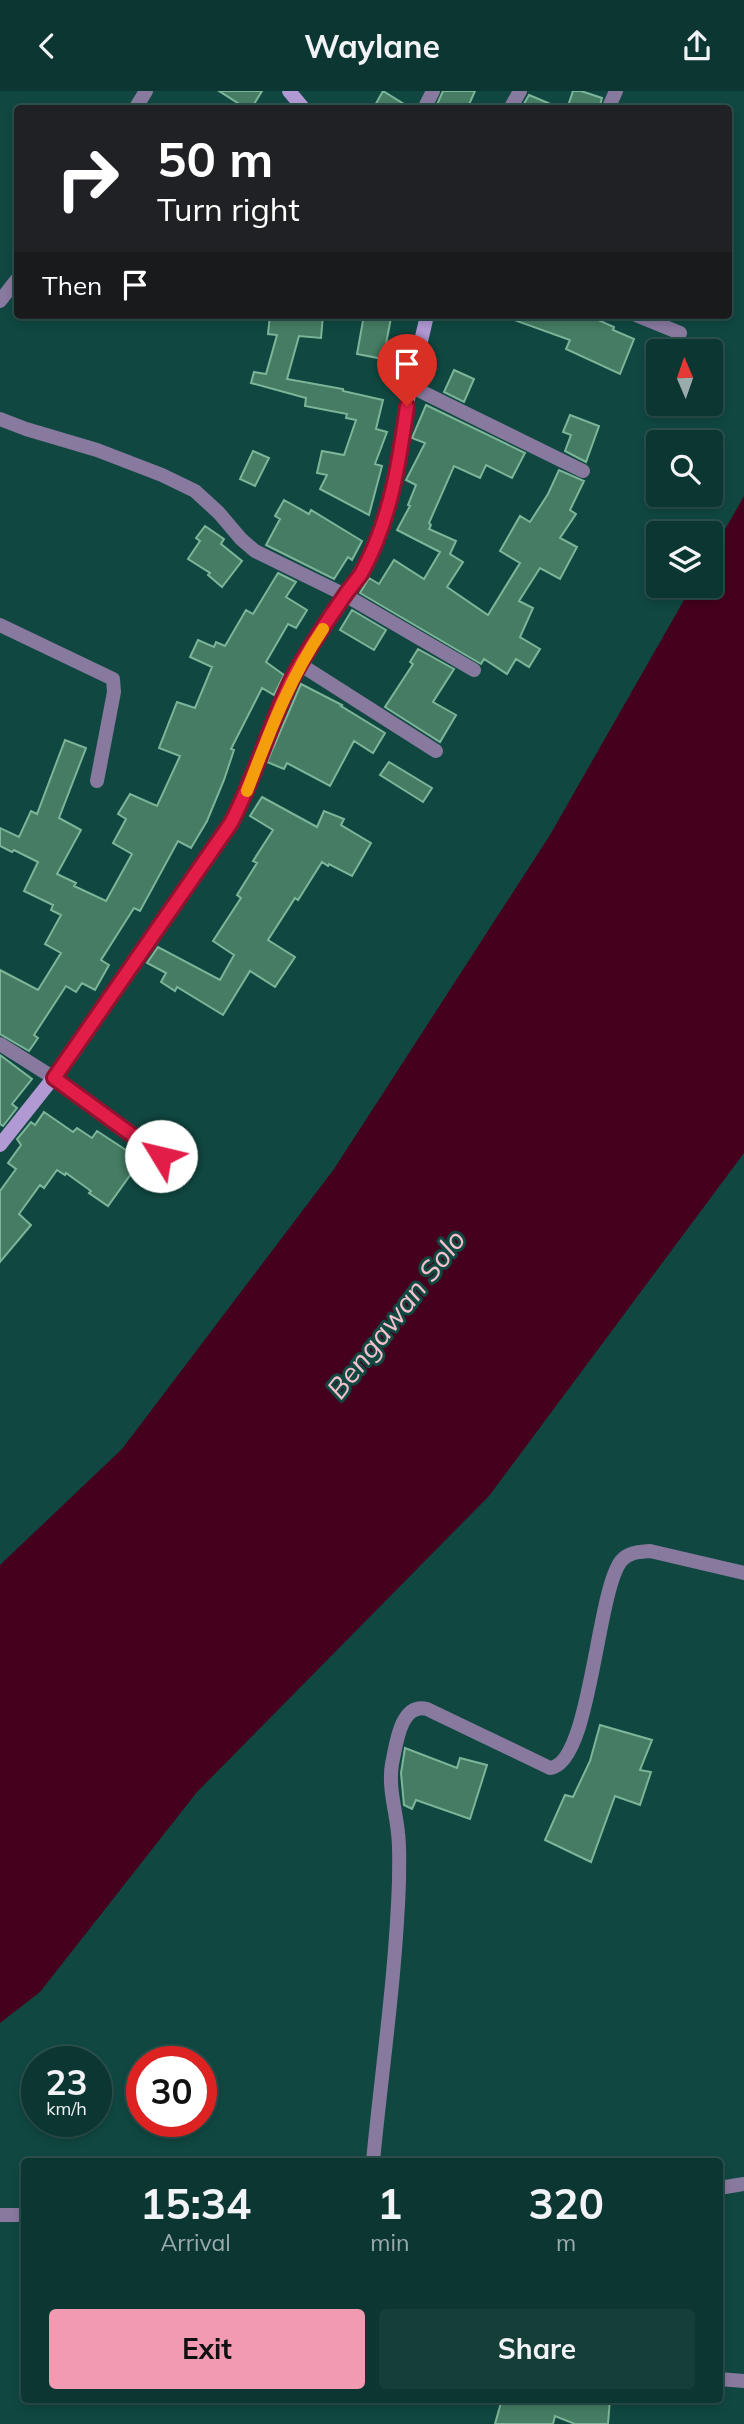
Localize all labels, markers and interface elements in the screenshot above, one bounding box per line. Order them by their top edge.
text: Waylane [304,26,440,66]
icon: back [28,27,66,65]
icon: share [678,27,716,65]
text: 50 m [157,128,273,189]
icon: right [42,133,133,224]
text: Turn right [157,189,300,229]
icon: arrive [116,266,154,304]
text: Then [42,269,102,302]
pin [377,334,437,406]
north arrow [646,339,723,417]
map controls [646,339,723,598]
icon: arrive [388,345,426,383]
button: search [646,430,723,507]
button: layers [646,521,723,598]
position arrow [124,1119,198,1193]
water label: Bengawan Solo [319,1222,472,1405]
speed limit sign: 30 [126,2046,217,2137]
text: 23 [45,2060,88,2104]
text: km/h [46,2097,87,2120]
text: 15:34 [140,2177,251,2230]
text: 1 [377,2177,402,2230]
text: 320 [528,2177,604,2230]
text: Arrival [160,2228,231,2257]
text: min [370,2228,409,2257]
text: m [556,2228,576,2257]
button: Exit [49,2309,365,2389]
button: Share [379,2309,695,2389]

